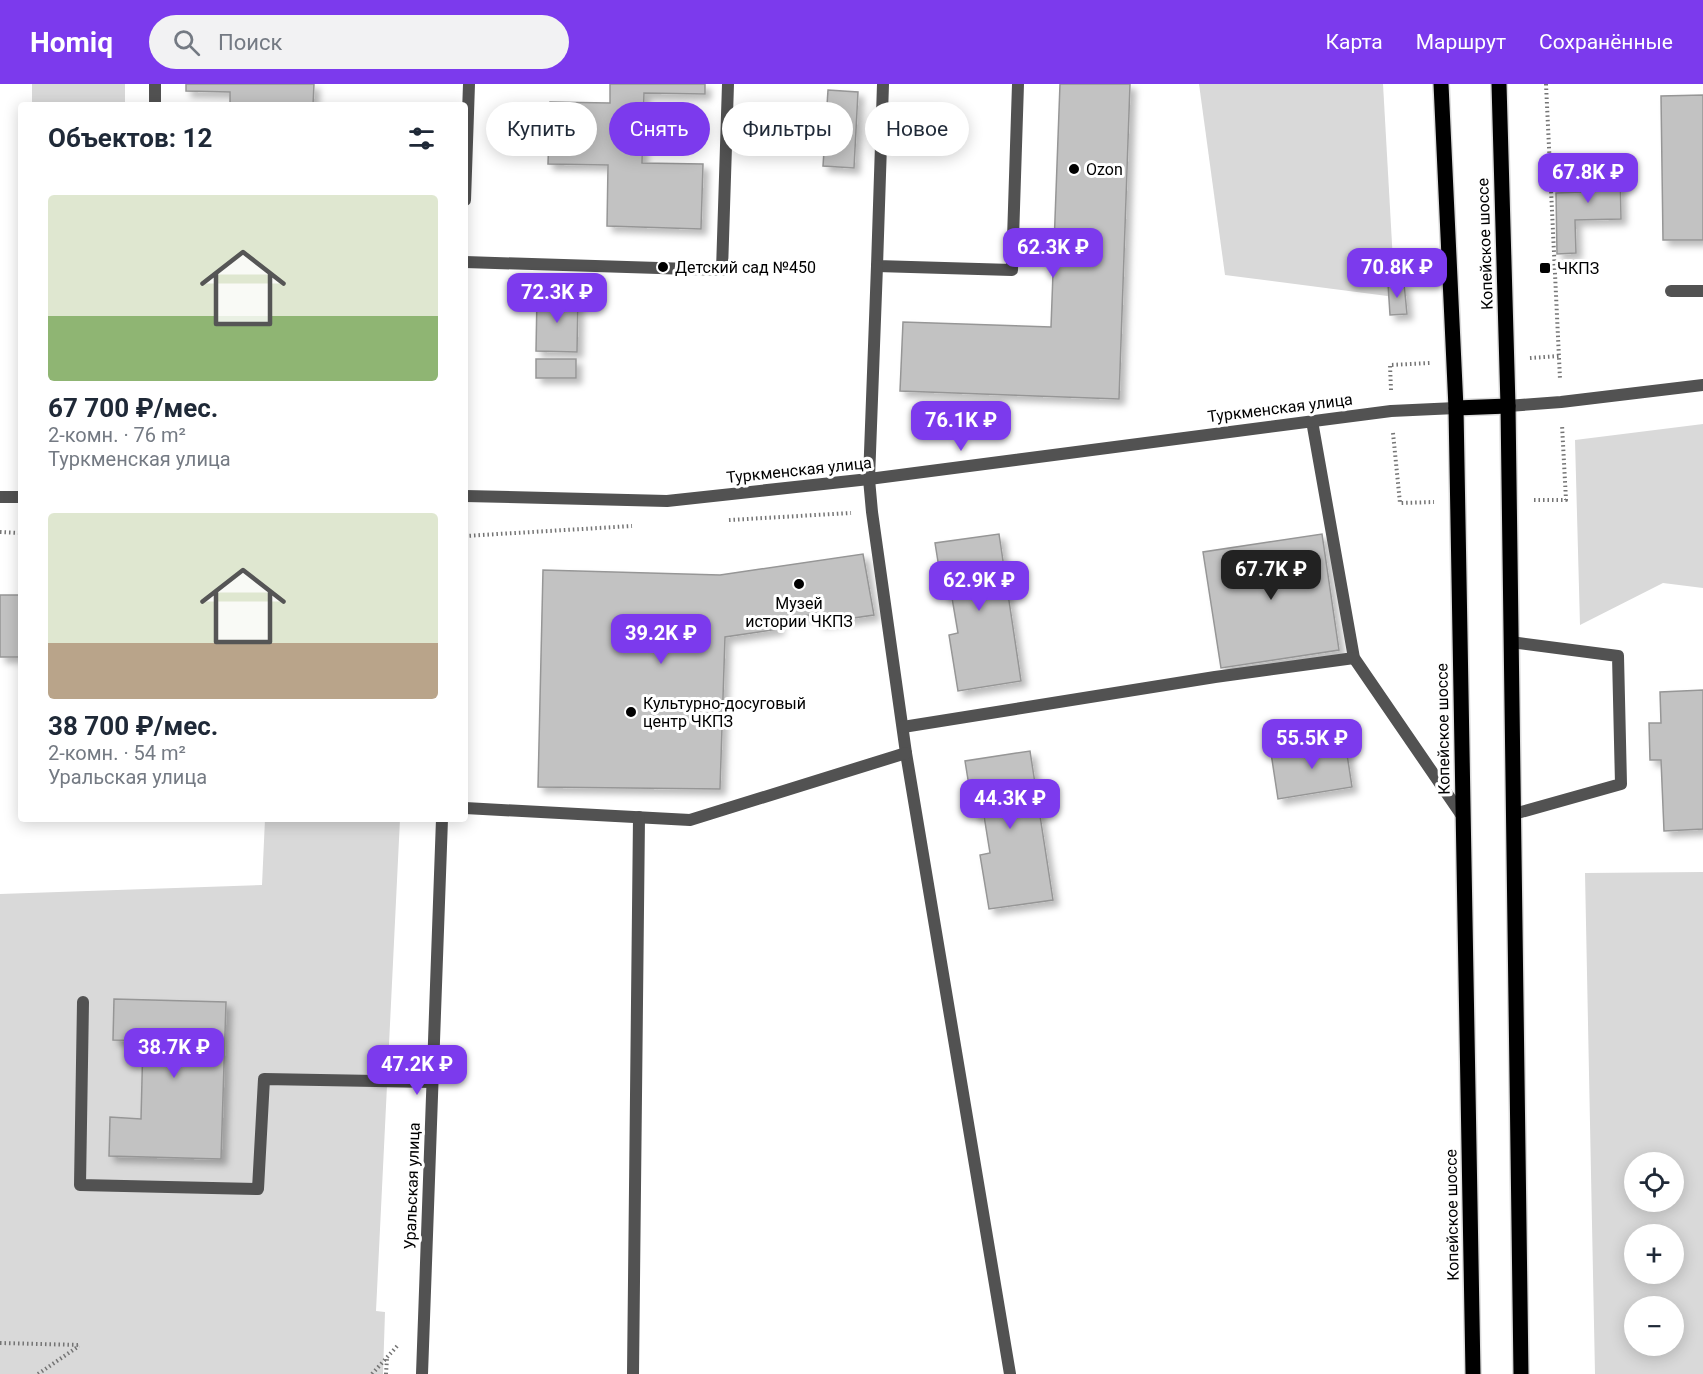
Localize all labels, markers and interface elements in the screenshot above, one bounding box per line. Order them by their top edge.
search box [149,15,569,69]
text: Homiq [30,26,113,59]
icon: search [170,26,203,59]
text: Поиск [218,30,282,55]
text: Карта [1326,30,1383,54]
text: Маршрут [1416,30,1506,54]
text: Сохранённые [1539,30,1673,54]
chip: Купить [486,102,597,156]
chip: Снять [609,102,710,156]
chip: Фильтры [722,102,853,156]
chip: Новое [865,102,969,156]
icon: filters [405,122,438,155]
text: Объектов: 12 [48,123,212,153]
pin: 67.8K ₽ [1533,153,1643,204]
place label: Ozon [1086,160,1123,179]
text: 67.8K ₽ [1552,160,1624,184]
marker: Ozon [1067,162,1081,176]
street label: Копейское шоссе [1473,178,1497,310]
pin: 62.3K ₽ [998,228,1108,279]
icon: home [189,234,297,342]
text: 62.3K ₽ [1017,235,1089,259]
pin: 70.8K ₽ [1342,248,1452,299]
text: 70.8K ₽ [1361,255,1433,279]
place label: Детский сад №450 [675,258,816,277]
place label: ЧКПЗ [1557,259,1599,278]
marker: Детский сад №450 [656,260,670,274]
marker: ЧКПЗ [1538,261,1552,275]
pin: 72.3K ₽ [502,273,612,324]
text: 72.3K ₽ [521,280,593,304]
street label: Туркменская улица [1206,390,1354,426]
text: 67 700 ₽/мес. [48,393,218,423]
pin: 76.1K ₽ [906,401,1016,452]
text: 76.1K ₽ [925,408,997,432]
text: 2-комн. · 76 m² [48,423,186,447]
text: Туркменская улица [48,447,231,471]
street label: Туркменская улица [725,453,873,487]
pin: 67.7K ₽ [1216,550,1326,601]
icon: home [189,552,297,660]
text: 67.7K ₽ [1235,557,1307,581]
pin: 62.9K ₽ [924,561,1034,612]
text: 62.9K ₽ [943,568,1015,592]
marker: Музей истории ЧКПЗ [792,577,806,591]
place label: Музей истории ЧКПЗ [745,594,853,631]
pin: 39.2K ₽ [606,614,716,665]
text: 39.2K ₽ [625,621,697,645]
street label: Копейское шоссе [1432,663,1454,795]
place label: Культурно-досуговый центр ЧКПЗ [643,694,806,731]
marker: Культурно-досуговый центр ЧКПЗ [624,705,638,719]
text: 38 700 ₽/мес. [48,711,218,741]
pin: 55.5K ₽ [1257,719,1367,770]
text: 55.5K ₽ [1276,726,1348,750]
text: 2-комн. · 54 m² [48,741,186,765]
text: Уральская улица [48,765,207,789]
pin: 44.3K ₽ [955,779,1065,830]
text: 44.3K ₽ [974,786,1046,810]
pin: 38.7K ₽ [119,1028,229,1079]
text: 38.7K ₽ [138,1035,210,1059]
pin: 47.2K ₽ [362,1045,472,1096]
text: 47.2K ₽ [381,1052,453,1076]
street label: Уральская улица [400,1122,424,1250]
street label: Копейское шоссе [1441,1149,1463,1281]
map controls [1624,1152,1684,1356]
button: locate [1624,1152,1684,1212]
button: + [1624,1224,1684,1284]
button: − [1624,1296,1684,1356]

